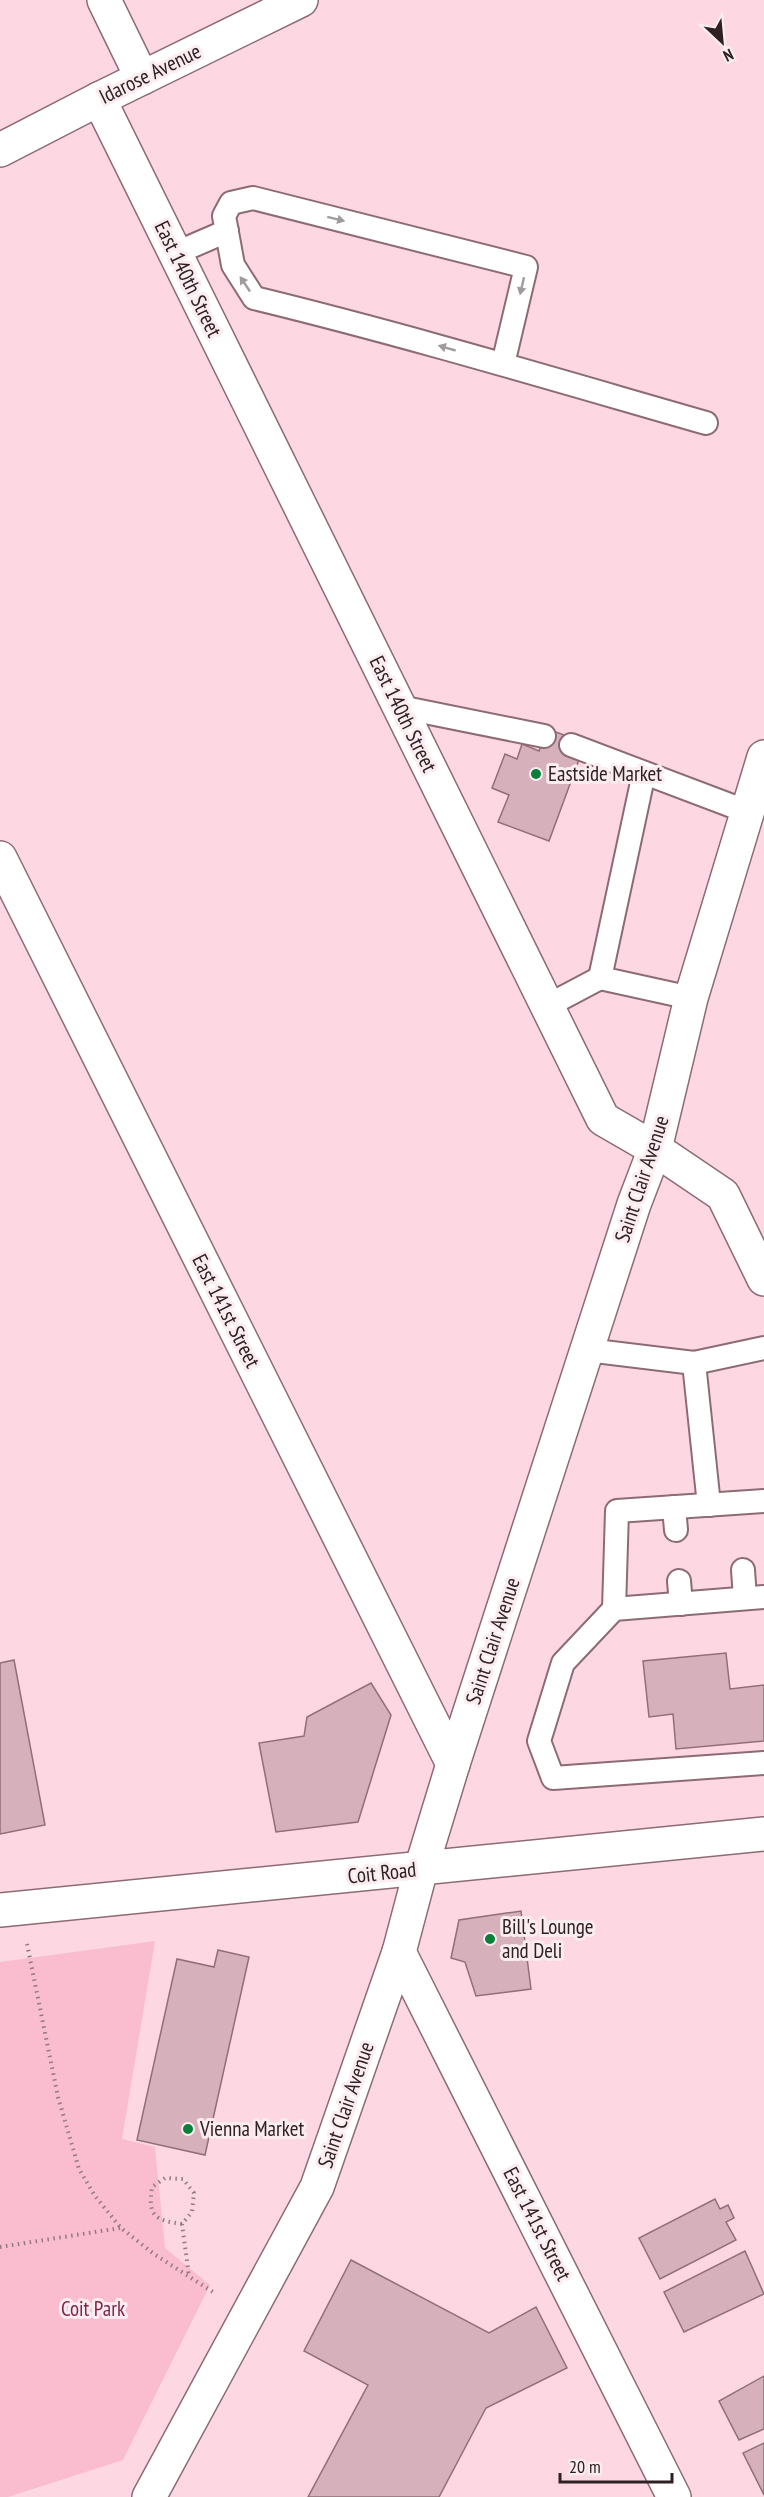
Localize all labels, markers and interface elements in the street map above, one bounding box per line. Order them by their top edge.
north arrow [692,12,752,72]
street label: Idarose Avenue [94,37,205,110]
text: N [720,45,737,66]
one-way arrow [326,214,345,224]
street label: East 140th Street [149,216,228,342]
one-way arrow [239,276,251,292]
one-way arrow [516,277,526,295]
one-way arrow [438,343,456,352]
street label: East 140th Street [364,651,443,777]
place label: Eastside Market [548,760,662,787]
marker: Eastside Market [529,767,543,781]
street label: Saint Clair Avenue [608,1112,675,1246]
street label: East 141st Street [186,1249,267,1372]
street label: Saint Clair Avenue [459,1574,526,1708]
street label: Coit Road [346,1855,418,1890]
place label: Bill's Lounge and Deli [502,1913,593,1964]
marker: Bill's Lounge and Deli [483,1932,497,1946]
street label: Saint Clair Avenue [311,2038,380,2171]
place label: Vienna Market [199,2115,304,2142]
marker: Vienna Market [181,2122,195,2136]
street label: East 141st Street [497,2162,578,2285]
park label: Coit Park [61,2295,125,2322]
scale bar [560,2446,672,2484]
text: 20 m [569,2455,601,2478]

